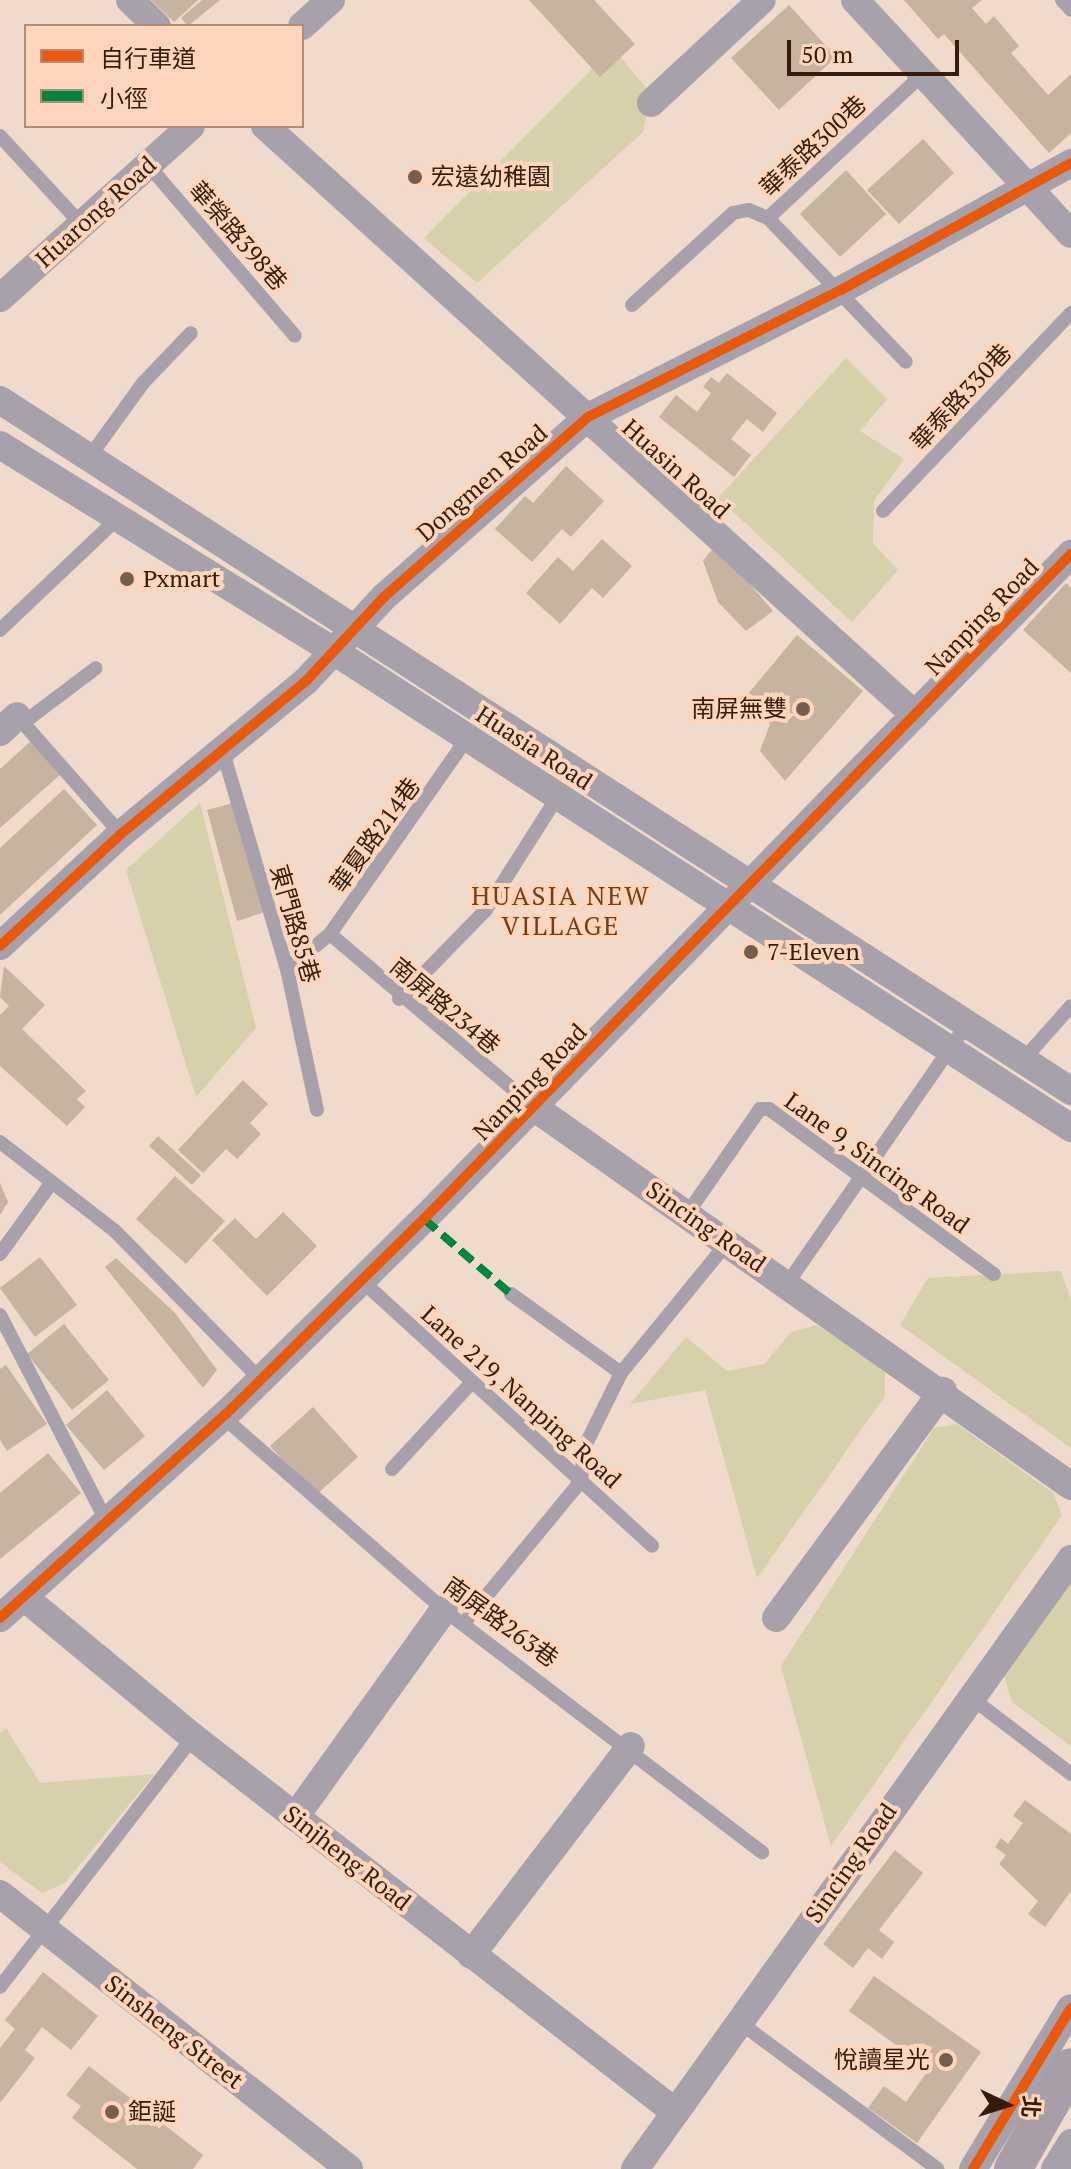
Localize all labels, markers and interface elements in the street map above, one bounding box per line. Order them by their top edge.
legend [24,24,304,128]
scale bar [791,24,963,74]
text: 50 m [801,38,853,70]
text: 自行車道 [100,42,196,74]
text: 小徑 [100,82,148,114]
street label: 華泰路300巷 [754,90,872,202]
street label: Huarong Road [30,150,162,274]
place label: 宏遠幼稚園 [431,163,551,191]
marker: 宏遠幼稚園 [406,168,424,186]
street label: 華榮路398巷 [183,176,293,296]
street label: 華泰路330巷 [905,338,1017,456]
street label: Huasin Road [616,413,736,525]
street label: Dongmen Road [411,418,553,548]
street label: Nanping Road [919,553,1045,681]
place label: Pxmart [143,565,220,593]
marker: Pxmart [118,570,136,588]
place label: 南屏無雙 [691,695,787,723]
street label: Huasia Road [471,700,597,796]
marker: 南屏無雙 [794,700,812,718]
street label: 華夏路214巷 [324,772,426,898]
street label: 東門路85巷 [264,862,326,986]
district label: HUASIA NEW VILLAGE [471,880,651,942]
place label: 7-Eleven [767,938,860,966]
marker: 7-Eleven [742,943,760,961]
street label: 南屏路234巷 [384,952,506,1060]
street label: Nanping Road [467,1018,593,1146]
street label: Lane 9, Sincing Road [779,1086,975,1240]
street label: Sincing Road [641,1175,771,1279]
street label: Lane 219, Nanping Road [415,1299,627,1495]
street label: 南屏路263巷 [438,1571,564,1673]
street label: Sincing Road [799,1798,903,1928]
street label: Sinjheng Road [278,1799,416,1917]
street label: Sinsheng Street [99,1969,249,2095]
place label: 悅讀星光 [834,2046,930,2074]
marker: 悅讀星光 [937,2051,955,2069]
north arrow [967,2065,1047,2145]
text: 北 [1016,2095,1047,2119]
place label: 鉅誕 [128,2098,176,2126]
marker: 鉅誕 [103,2103,121,2121]

